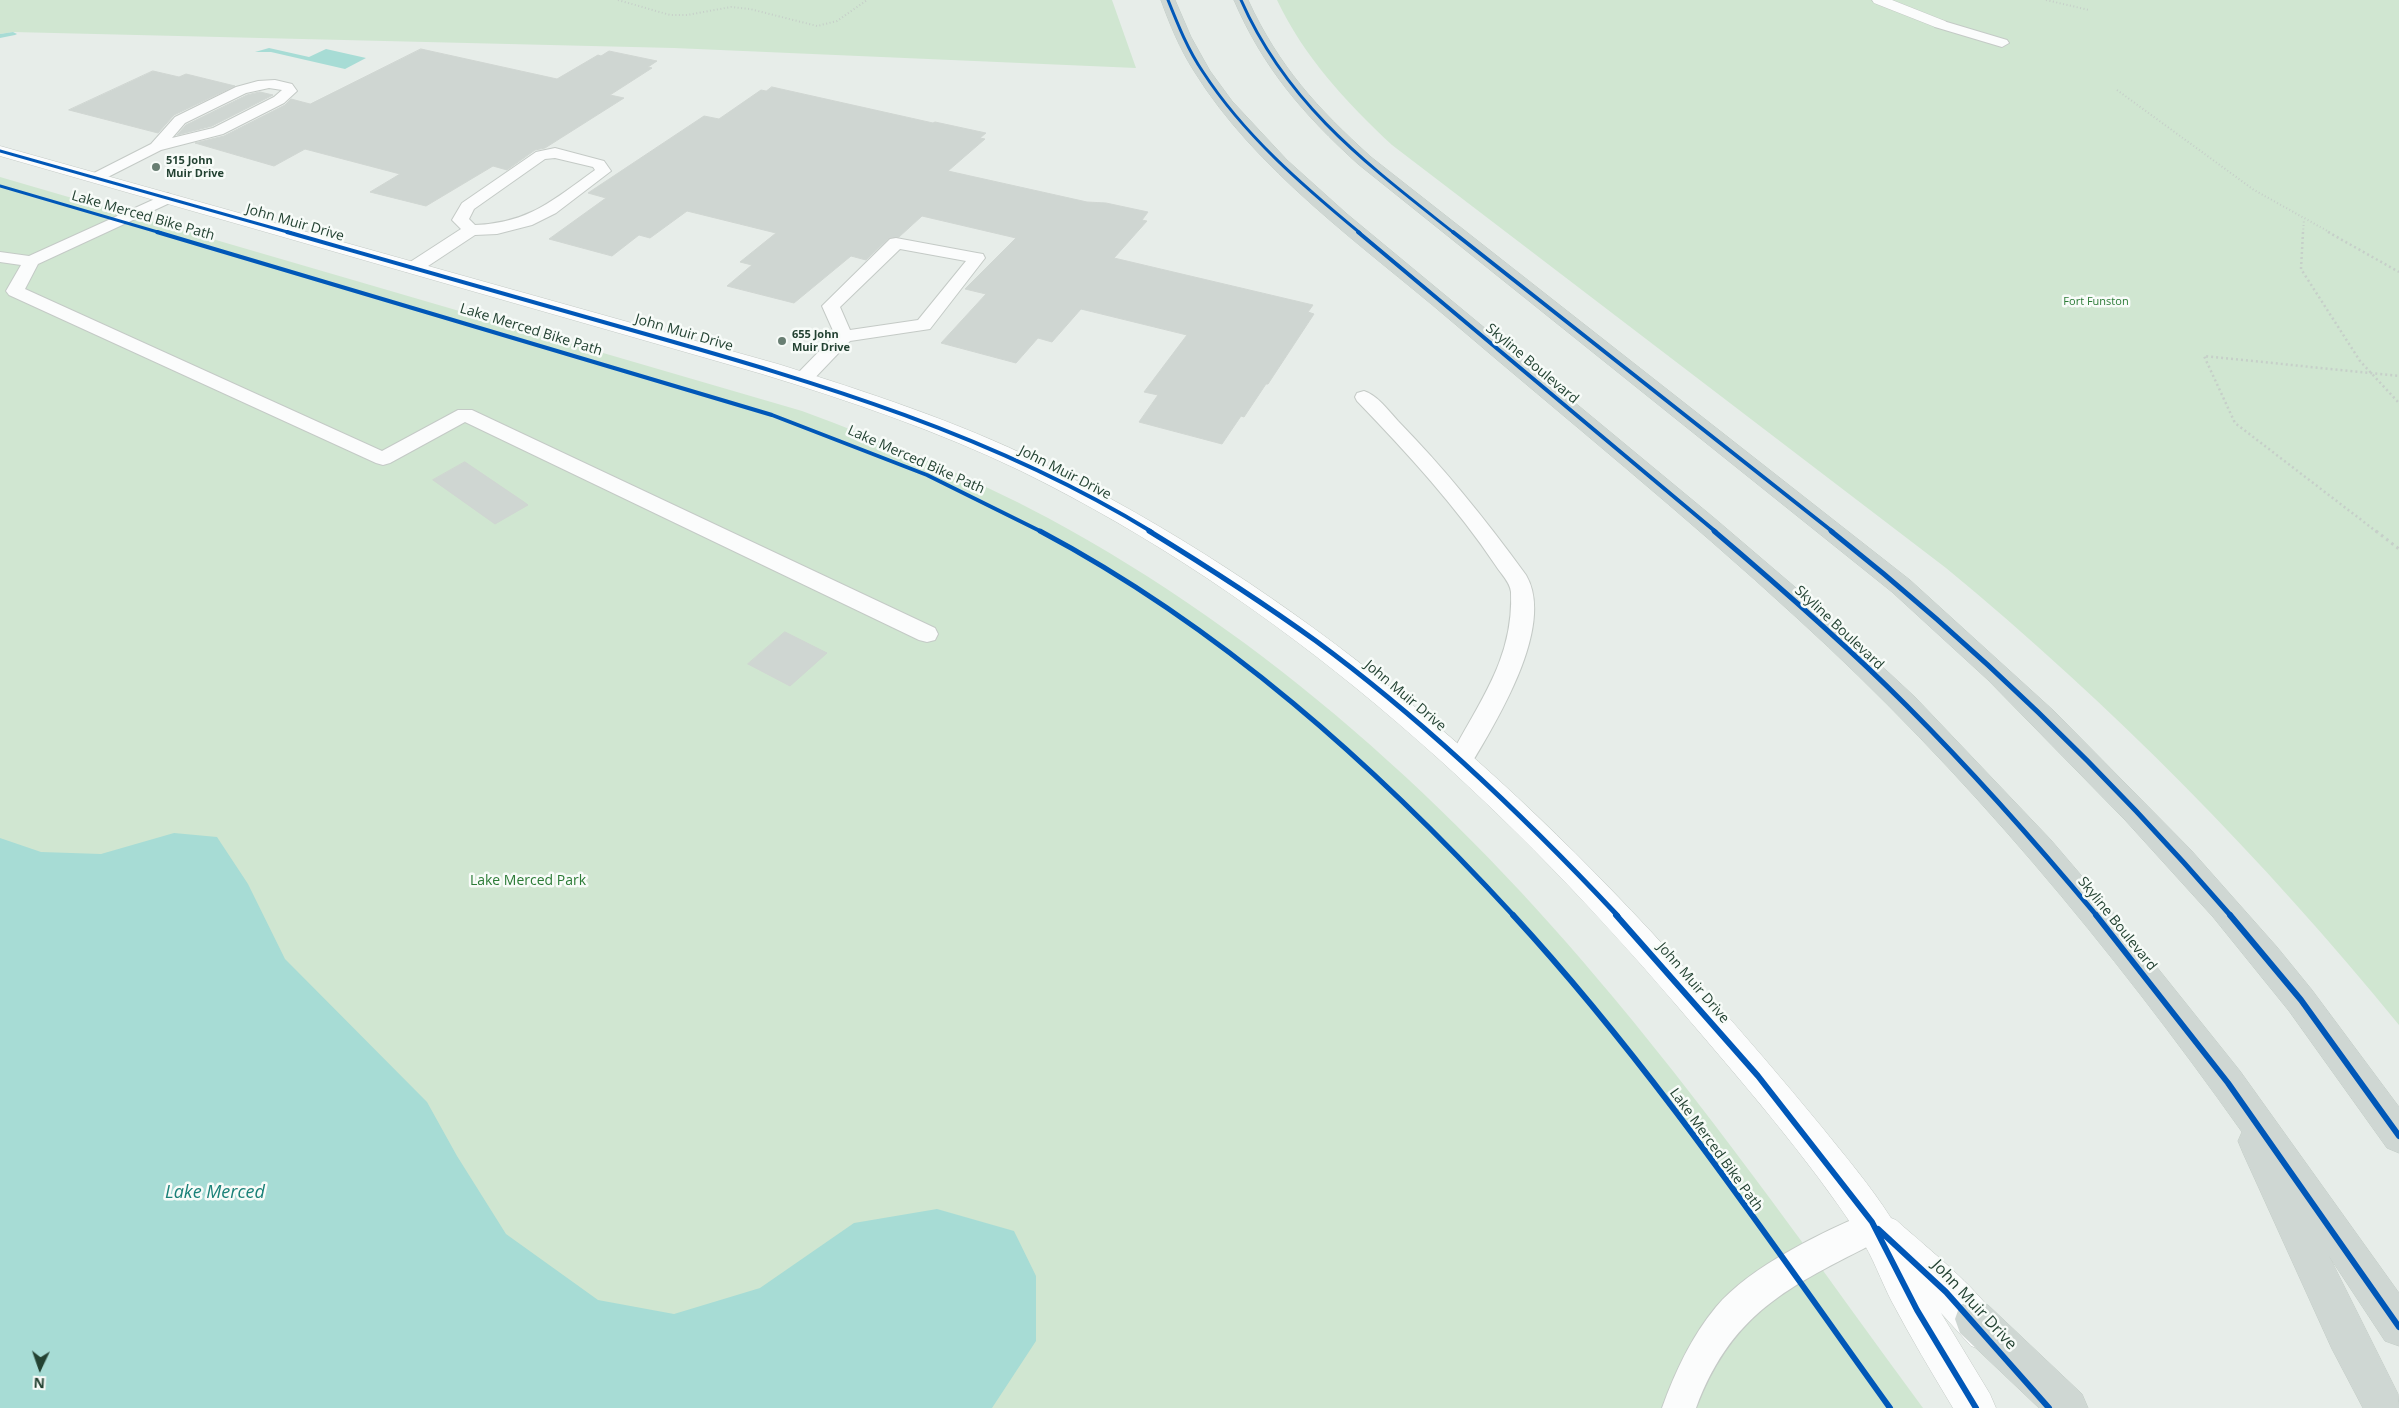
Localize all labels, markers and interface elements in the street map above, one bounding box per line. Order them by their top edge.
place label: 515 John Muir Drive [166,154,224,180]
marker: 515 John Muir Drive [150,161,162,173]
street label: Lake Merced Bike Path [70,188,216,244]
street label: John Muir Drive [244,201,346,245]
park label: Fort Funston [2063,295,2129,309]
street label: Lake Merced Bike Path [458,300,604,360]
street label: John Muir Drive [633,311,735,355]
street label: Skyline Boulevard [1482,320,1582,408]
place label: 655 John Muir Drive [792,328,850,354]
marker: 655 John Muir Drive [776,335,788,347]
street label: Lake Merced Bike Path [845,422,987,498]
street label: John Muir Drive [1016,443,1114,503]
street label: Skyline Boulevard [1791,582,1887,674]
street label: John Muir Drive [1361,657,1449,735]
park label: Lake Merced Park [470,873,586,889]
street label: Skyline Boulevard [2074,874,2160,974]
street label: John Muir Drive [1653,939,1733,1027]
street label: Lake Merced Bike Path [1666,1085,1766,1215]
water label: Lake Merced [165,1182,265,1204]
street label: John Muir Drive [1927,1256,2021,1354]
north arrow [15,1343,65,1393]
text: N [33,1374,45,1393]

